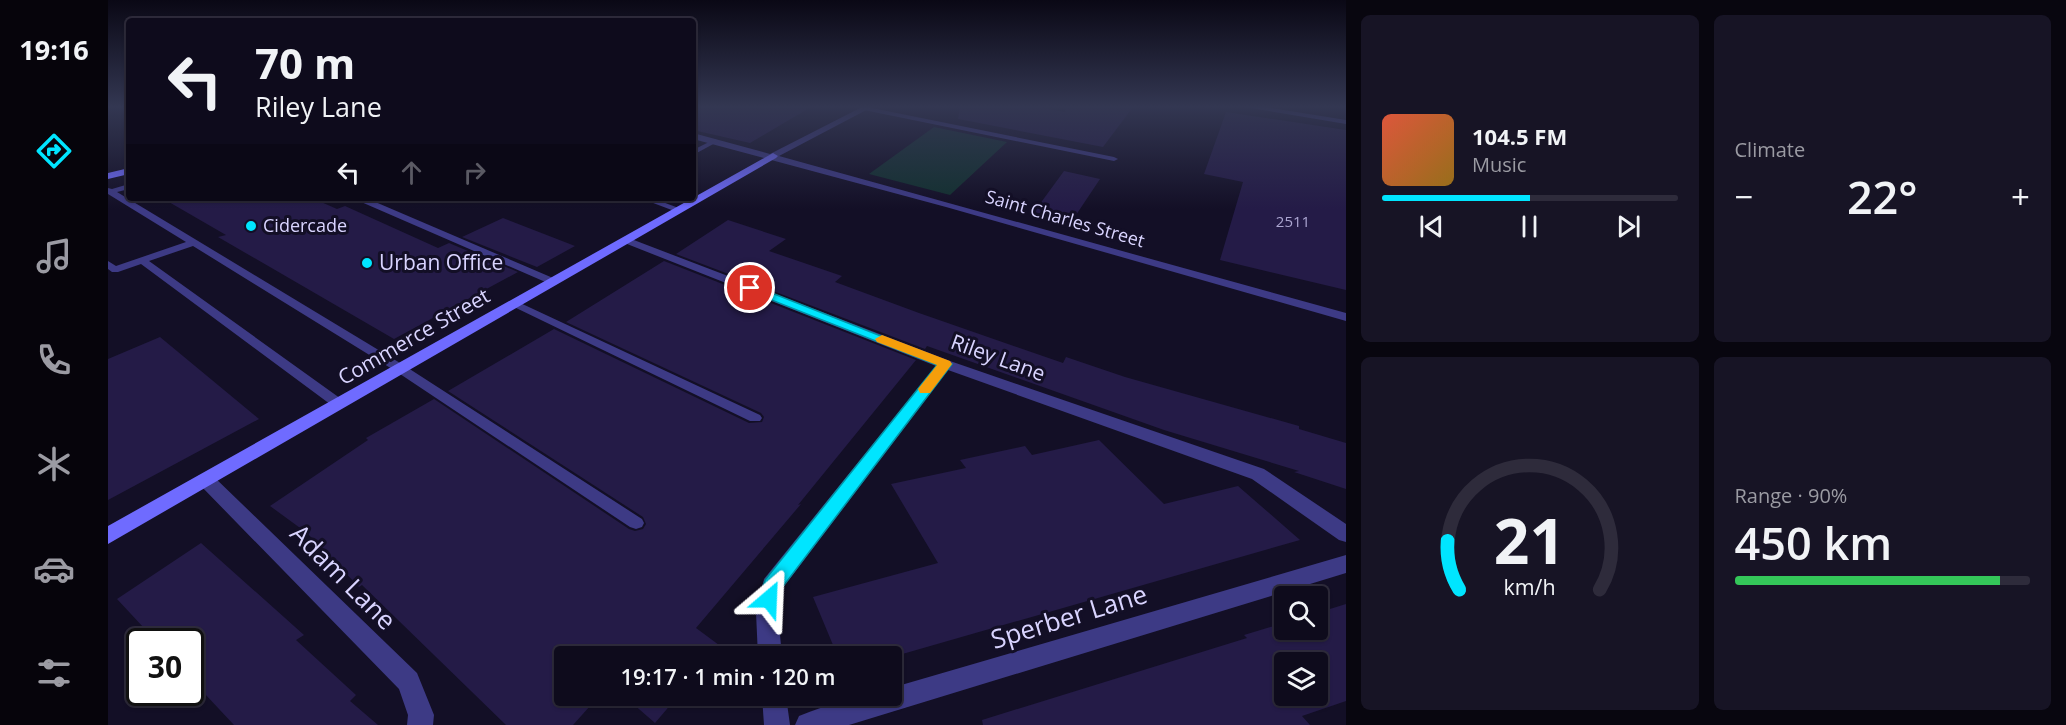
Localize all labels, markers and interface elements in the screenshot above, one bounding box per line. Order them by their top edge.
text: 19:16 [19,31,89,68]
text: 70 m [255,34,355,91]
icon: left [156,42,234,120]
text: Riley Lane [255,88,382,125]
text: 104.5 FM [1472,121,1567,151]
icon: directions [33,130,75,172]
text: Climate [1735,136,1805,163]
text: Music [1472,151,1526,178]
icon: left [332,156,365,189]
icon: ahead [395,156,428,189]
icon: right [458,156,491,189]
text: 22° [1847,166,1918,227]
text: − [1735,174,1753,219]
text: + [2011,174,2030,219]
street label: Saint Charles Street [983,184,1148,252]
icon: previous [1415,210,1448,243]
icon: pause [1513,210,1546,243]
icon: next [1612,210,1645,243]
house number: 2511 [1276,211,1310,231]
place label: Cidercade [263,213,347,237]
marker: Cidercade [244,219,258,233]
icon: music [33,235,75,277]
place label: Urban Office [379,248,503,276]
marker: Urban Office [360,256,374,270]
pin [724,262,775,313]
icon: arrive [733,271,766,304]
street label: Commerce Street [332,281,495,391]
street label: Riley Lane [947,327,1049,387]
icon: phone [33,339,75,381]
icon: climate [33,443,75,485]
text: Range · 90% [1735,482,1847,509]
text: 21 [1494,497,1565,582]
text: 450 km [1735,512,1892,573]
street label: Adam Lane [283,515,405,637]
icon: car [33,548,75,590]
position arrow [737,567,801,631]
text: km/h [1504,573,1556,602]
street label: Sperber Lane [986,575,1151,657]
map controls [1274,586,1328,706]
button: search [1274,586,1328,640]
speed limit sign: 30 [126,628,204,706]
icon: filters [33,652,75,694]
button: layers [1274,652,1328,706]
text: 19:17 · 1 min · 120 m [620,661,836,691]

